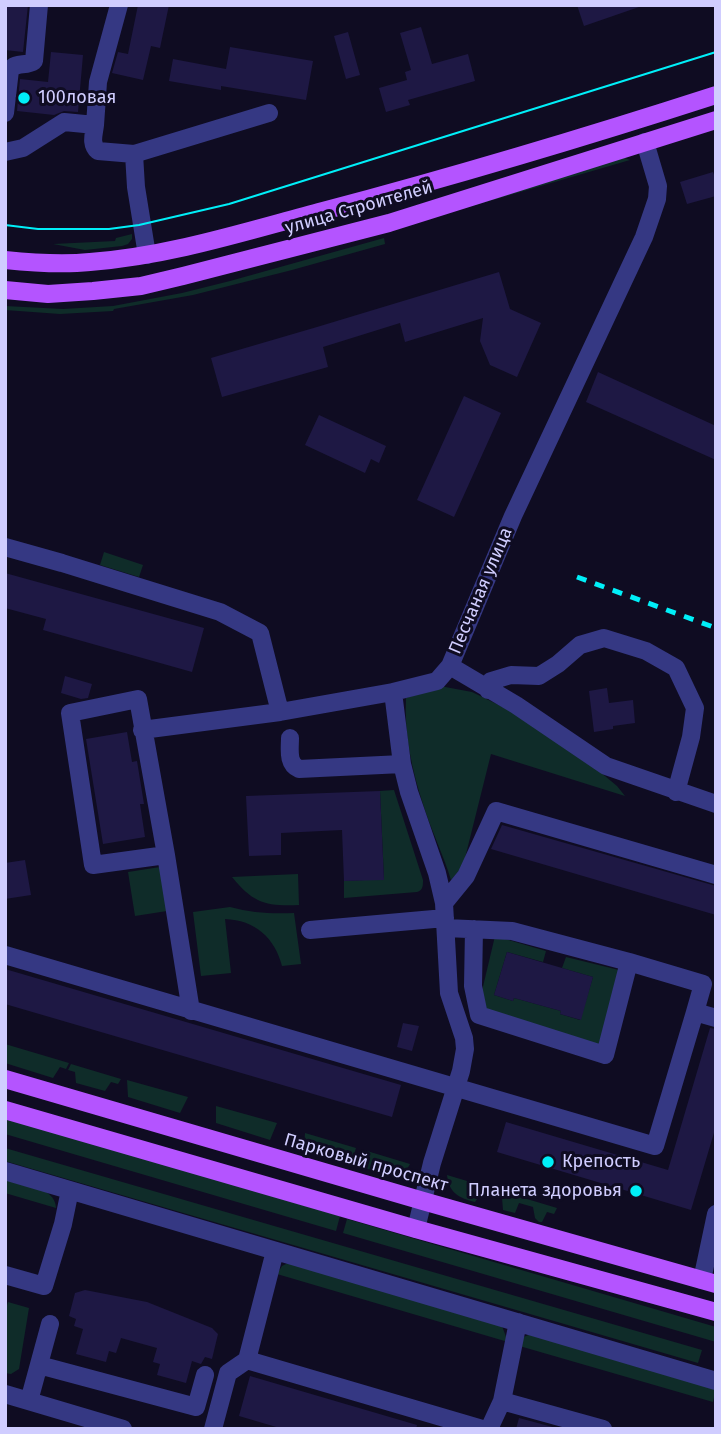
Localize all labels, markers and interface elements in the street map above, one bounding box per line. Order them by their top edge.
place label: 100ловая [38,87,116,109]
marker: 100ловая [16,90,32,106]
street label: улица Строителей [283,177,435,239]
street label: Песчаная улица [445,524,517,658]
street label: Парковый проспект [282,1129,450,1197]
place label: Крепость [562,1151,640,1173]
marker: Крепость [540,1154,556,1170]
place label: Планета здоровья [468,1180,622,1202]
marker: Планета здоровья [628,1183,644,1199]

